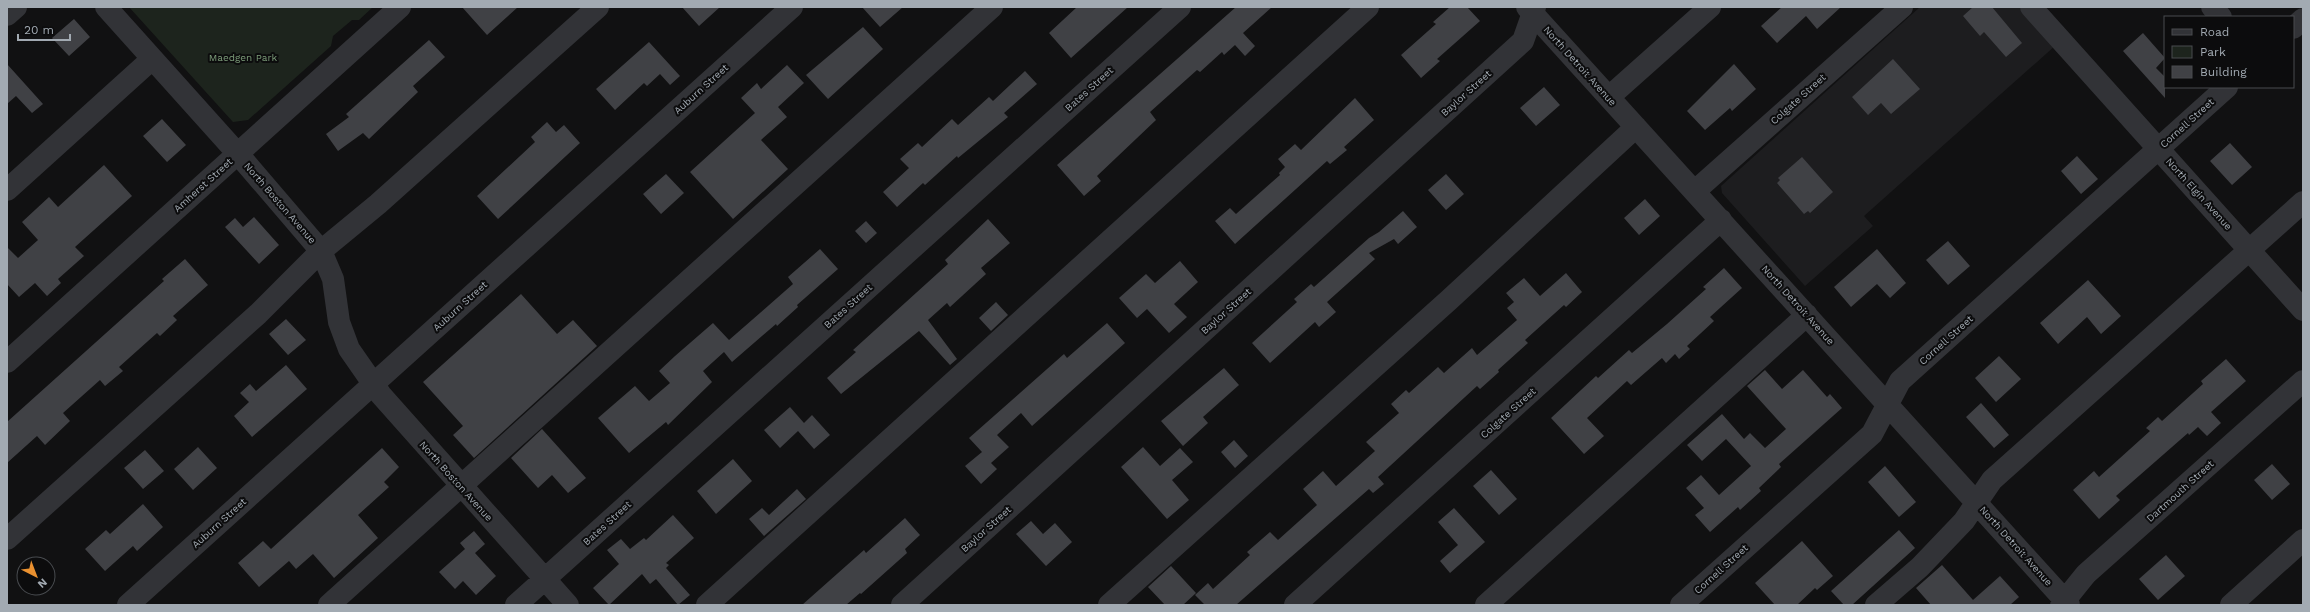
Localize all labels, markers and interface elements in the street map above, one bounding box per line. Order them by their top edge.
scale bar [18,16,70,42]
legend [2164,16,2294,88]
text: 20 m [24,23,54,37]
street label: North Detroit Avenue [1541,24,1619,108]
text: Road [2200,25,2229,39]
text: Park [2200,45,2226,59]
park label: Maedgen Park [209,52,278,63]
street label: Auburn Street [672,61,731,116]
street label: Bates Street [1063,64,1116,113]
text: Building [2200,65,2247,79]
street label: Baylor Street [1439,67,1494,118]
street label: Colgate Street [1768,71,1828,127]
street label: Cornell Street [2158,96,2217,150]
street label: Amherst Street [171,155,235,214]
street label: North Elgin Avenue [2164,156,2234,232]
street label: North Boston Avenue [242,160,318,246]
street label: North Detroit Avenue [1759,263,1837,347]
street label: Auburn Street [431,278,490,333]
street label: Bates Street [822,281,875,330]
street label: Baylor Street [1199,285,1254,336]
street label: Cornell Street [1917,313,1976,367]
street label: Colgate Street [1478,385,1538,441]
street label: North Boston Avenue [417,439,495,523]
street label: Dartmouth Street [2144,457,2216,524]
street label: Auburn Street [190,495,249,550]
street label: Bates Street [581,498,634,547]
street label: Baylor Street [959,503,1014,554]
street label: North Detroit Avenue [1977,504,2055,588]
street label: Cornell Street [1692,542,1751,596]
north arrow [16,556,56,596]
text: N [35,576,50,591]

